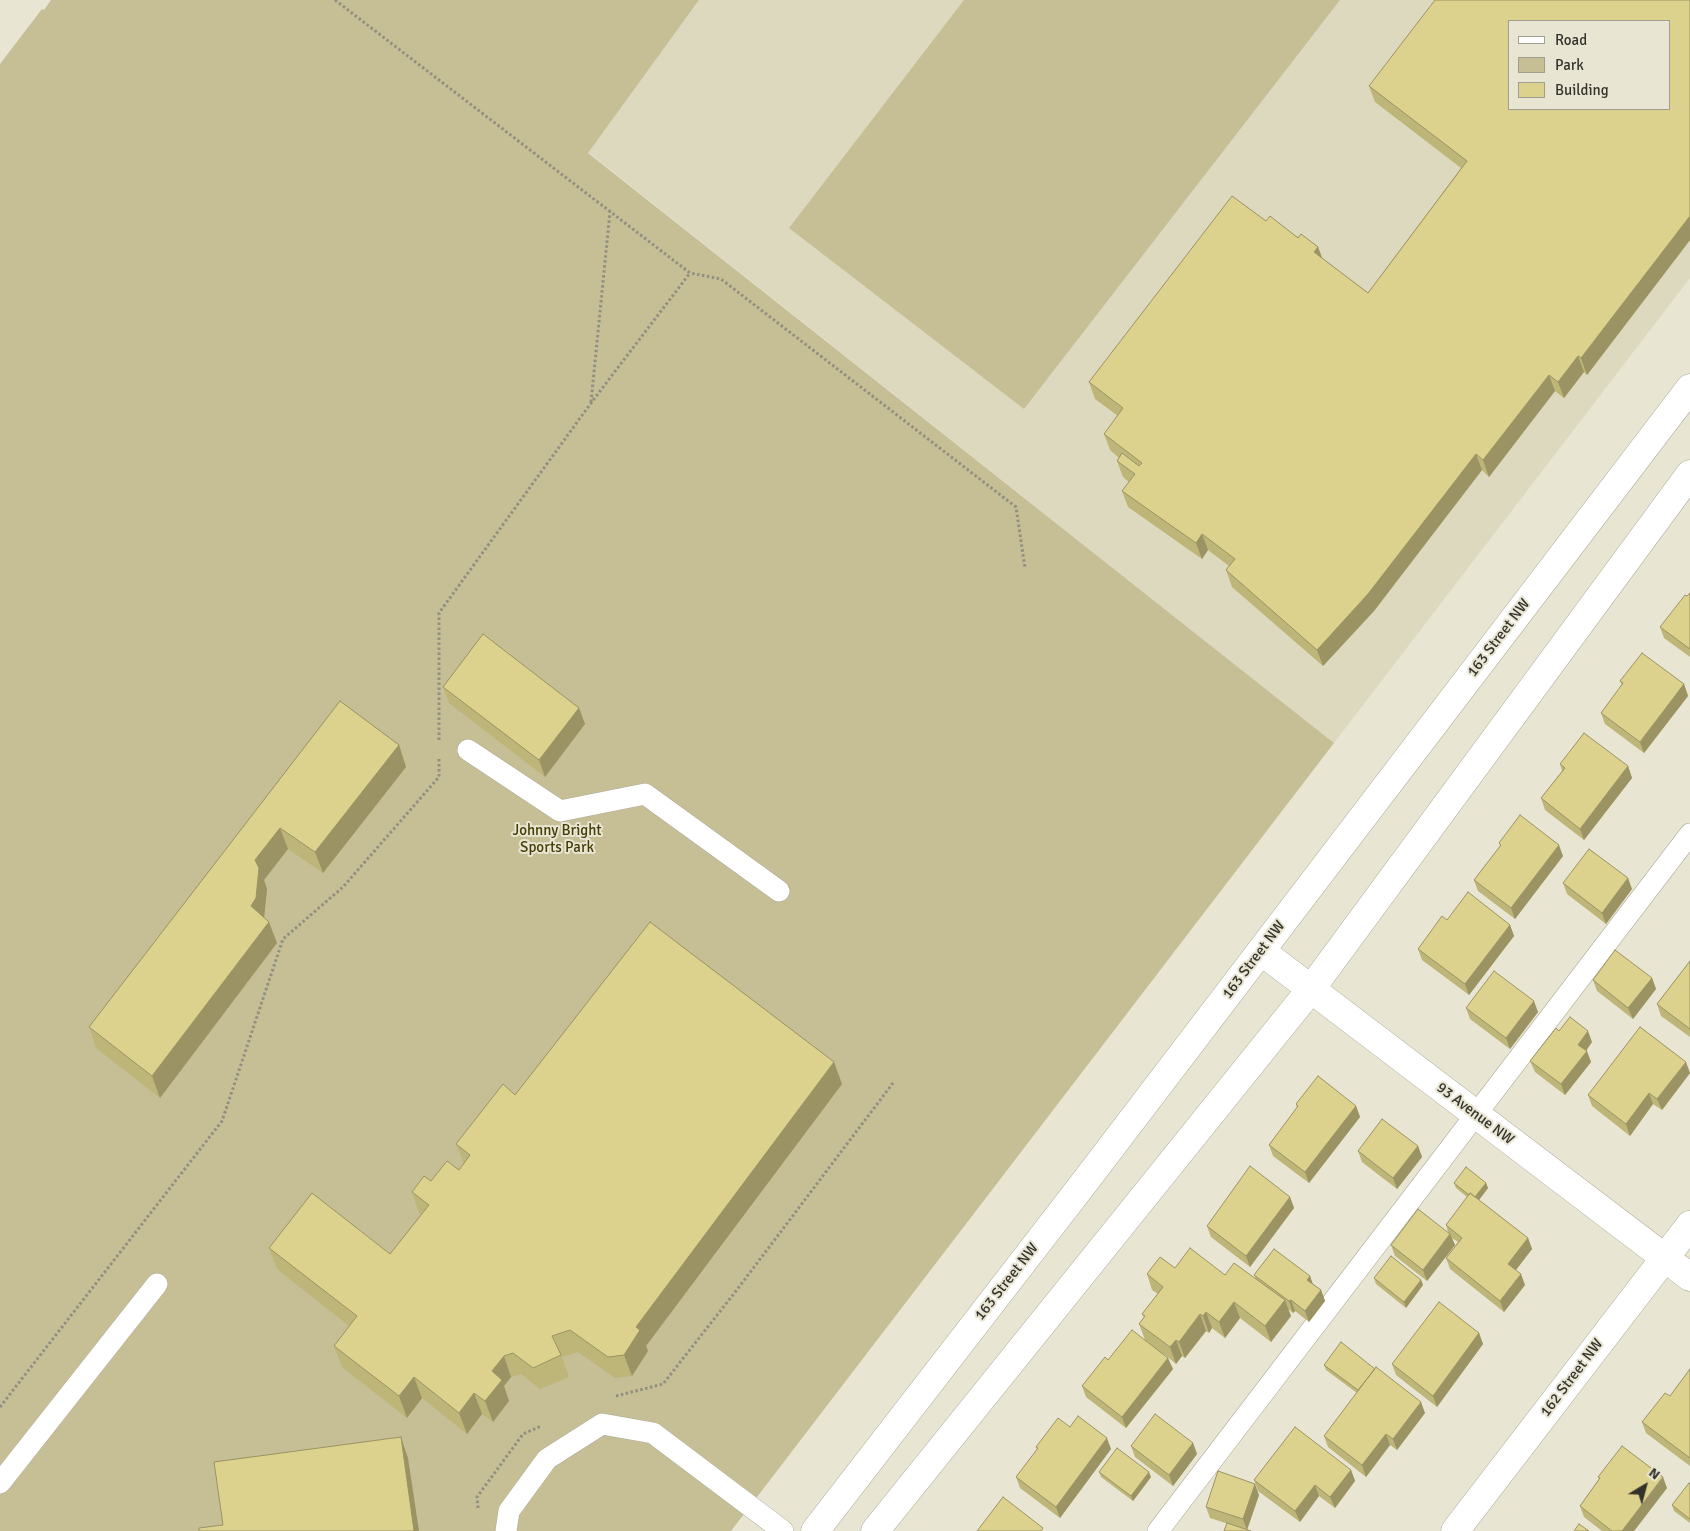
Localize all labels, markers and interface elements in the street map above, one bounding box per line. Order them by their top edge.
legend [1508,20,1670,110]
text: Road [1555,31,1587,49]
text: Park [1555,56,1584,74]
text: Building [1555,81,1609,99]
street label: 163 Street NW [1464,595,1534,681]
park label: Johnny Bright Sports Park [512,822,602,857]
street label: 163 Street NW [1219,917,1289,1003]
street label: 93 Avenue NW [1433,1079,1517,1149]
street label: 163 Street NW [971,1240,1043,1324]
street label: 162 Street NW [1537,1335,1607,1421]
north arrow [1620,1461,1670,1511]
text: N [1645,1464,1663,1483]

